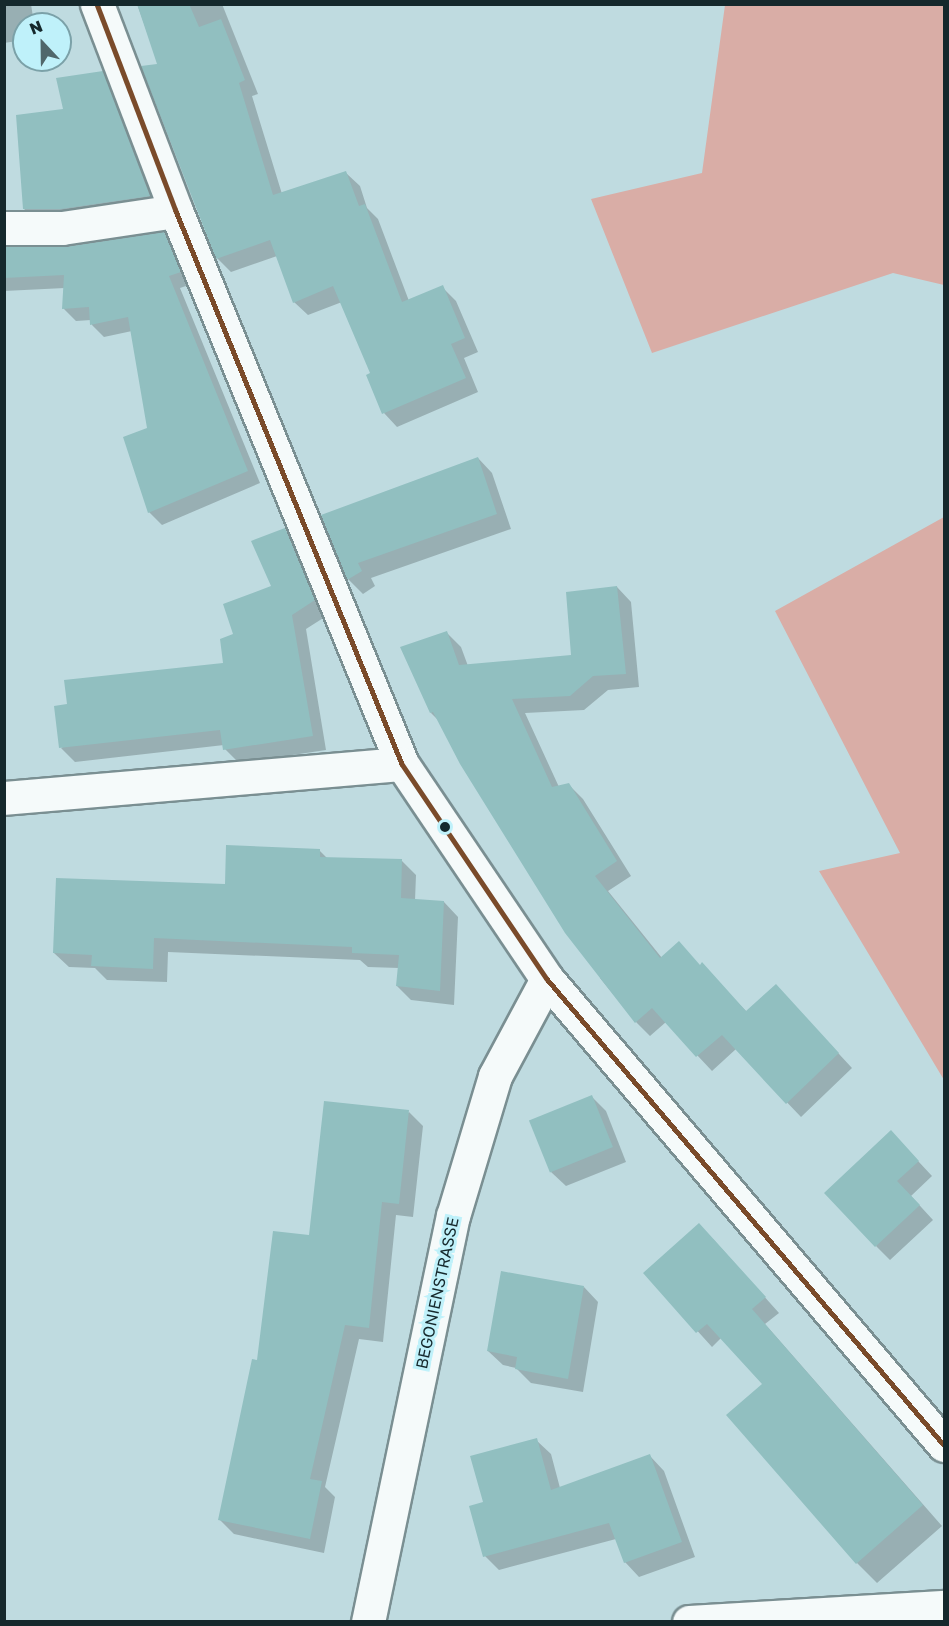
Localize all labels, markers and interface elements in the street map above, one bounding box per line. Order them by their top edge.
north arrow [12,12,72,72]
text: N [27,16,45,39]
unlabelled marker [439,821,451,833]
street label: BEGONIENSTRASSE [412,1216,462,1370]

